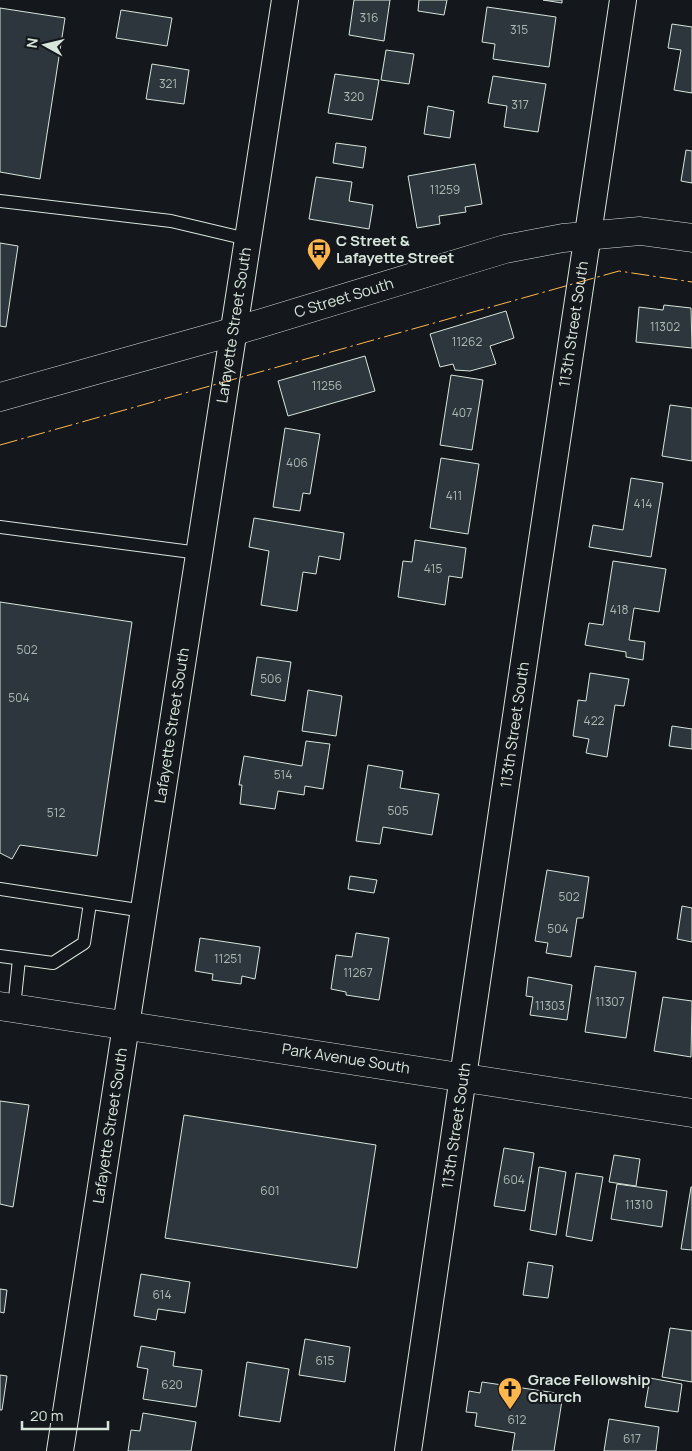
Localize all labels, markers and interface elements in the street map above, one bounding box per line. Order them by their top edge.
house number: 316 [360,9,378,26]
north arrow [20,20,70,70]
house number: 315 [510,21,528,38]
text: N [22,37,42,49]
house number: 321 [159,75,177,92]
house number: 320 [344,88,364,105]
house number: 317 [511,96,529,113]
house number: 11259 [430,181,460,198]
place label: C Street & Lafayette Street [336,230,454,268]
bus stop icon: C Street & Lafayette Street [306,237,332,271]
street label: Lafayette Street South [211,246,256,405]
street label: 113th Street South [554,260,593,388]
street label: C Street South [292,272,396,322]
house number: 11302 [650,318,680,335]
house number: 11262 [452,333,482,350]
house number: 11256 [312,377,342,394]
house number: 407 [452,404,472,421]
house number: 406 [286,454,308,471]
house number: 411 [446,487,462,504]
house number: 414 [634,495,652,512]
house number: 415 [424,560,442,577]
house number: 418 [610,601,628,618]
house number: 502 [16,641,38,658]
street label: Lafayette Street South [149,646,194,805]
street label: 113th Street South [495,660,534,789]
house number: 506 [260,670,282,687]
house number: 504 [8,689,30,706]
house number: 422 [584,712,605,729]
house number: 514 [274,766,292,783]
house number: 505 [387,802,409,819]
house number: 512 [47,804,65,821]
house number: 502 [558,888,580,905]
house number: 504 [547,920,569,937]
house number: 11251 [214,950,242,967]
house number: 11267 [343,964,373,981]
house number: 11307 [595,993,625,1010]
house number: 11303 [535,997,565,1014]
street label: Park Avenue South [281,1038,412,1078]
street label: Lafayette Street South [87,1046,132,1205]
street label: 113th Street South [436,1061,476,1190]
house number: 604 [503,1171,525,1188]
house number: 601 [260,1182,280,1199]
house number: 11310 [625,1196,653,1213]
house number: 614 [152,1286,172,1303]
house number: 615 [316,1352,335,1369]
place label: Grace Fellowship Church [528,1369,651,1407]
house number: 620 [161,1376,183,1393]
church icon: Grace Fellowship Church [497,1376,523,1410]
scale bar [22,1398,109,1430]
text: 20 m [30,1405,63,1426]
house number: 612 [508,1411,527,1428]
house number: 617 [623,1430,641,1447]

